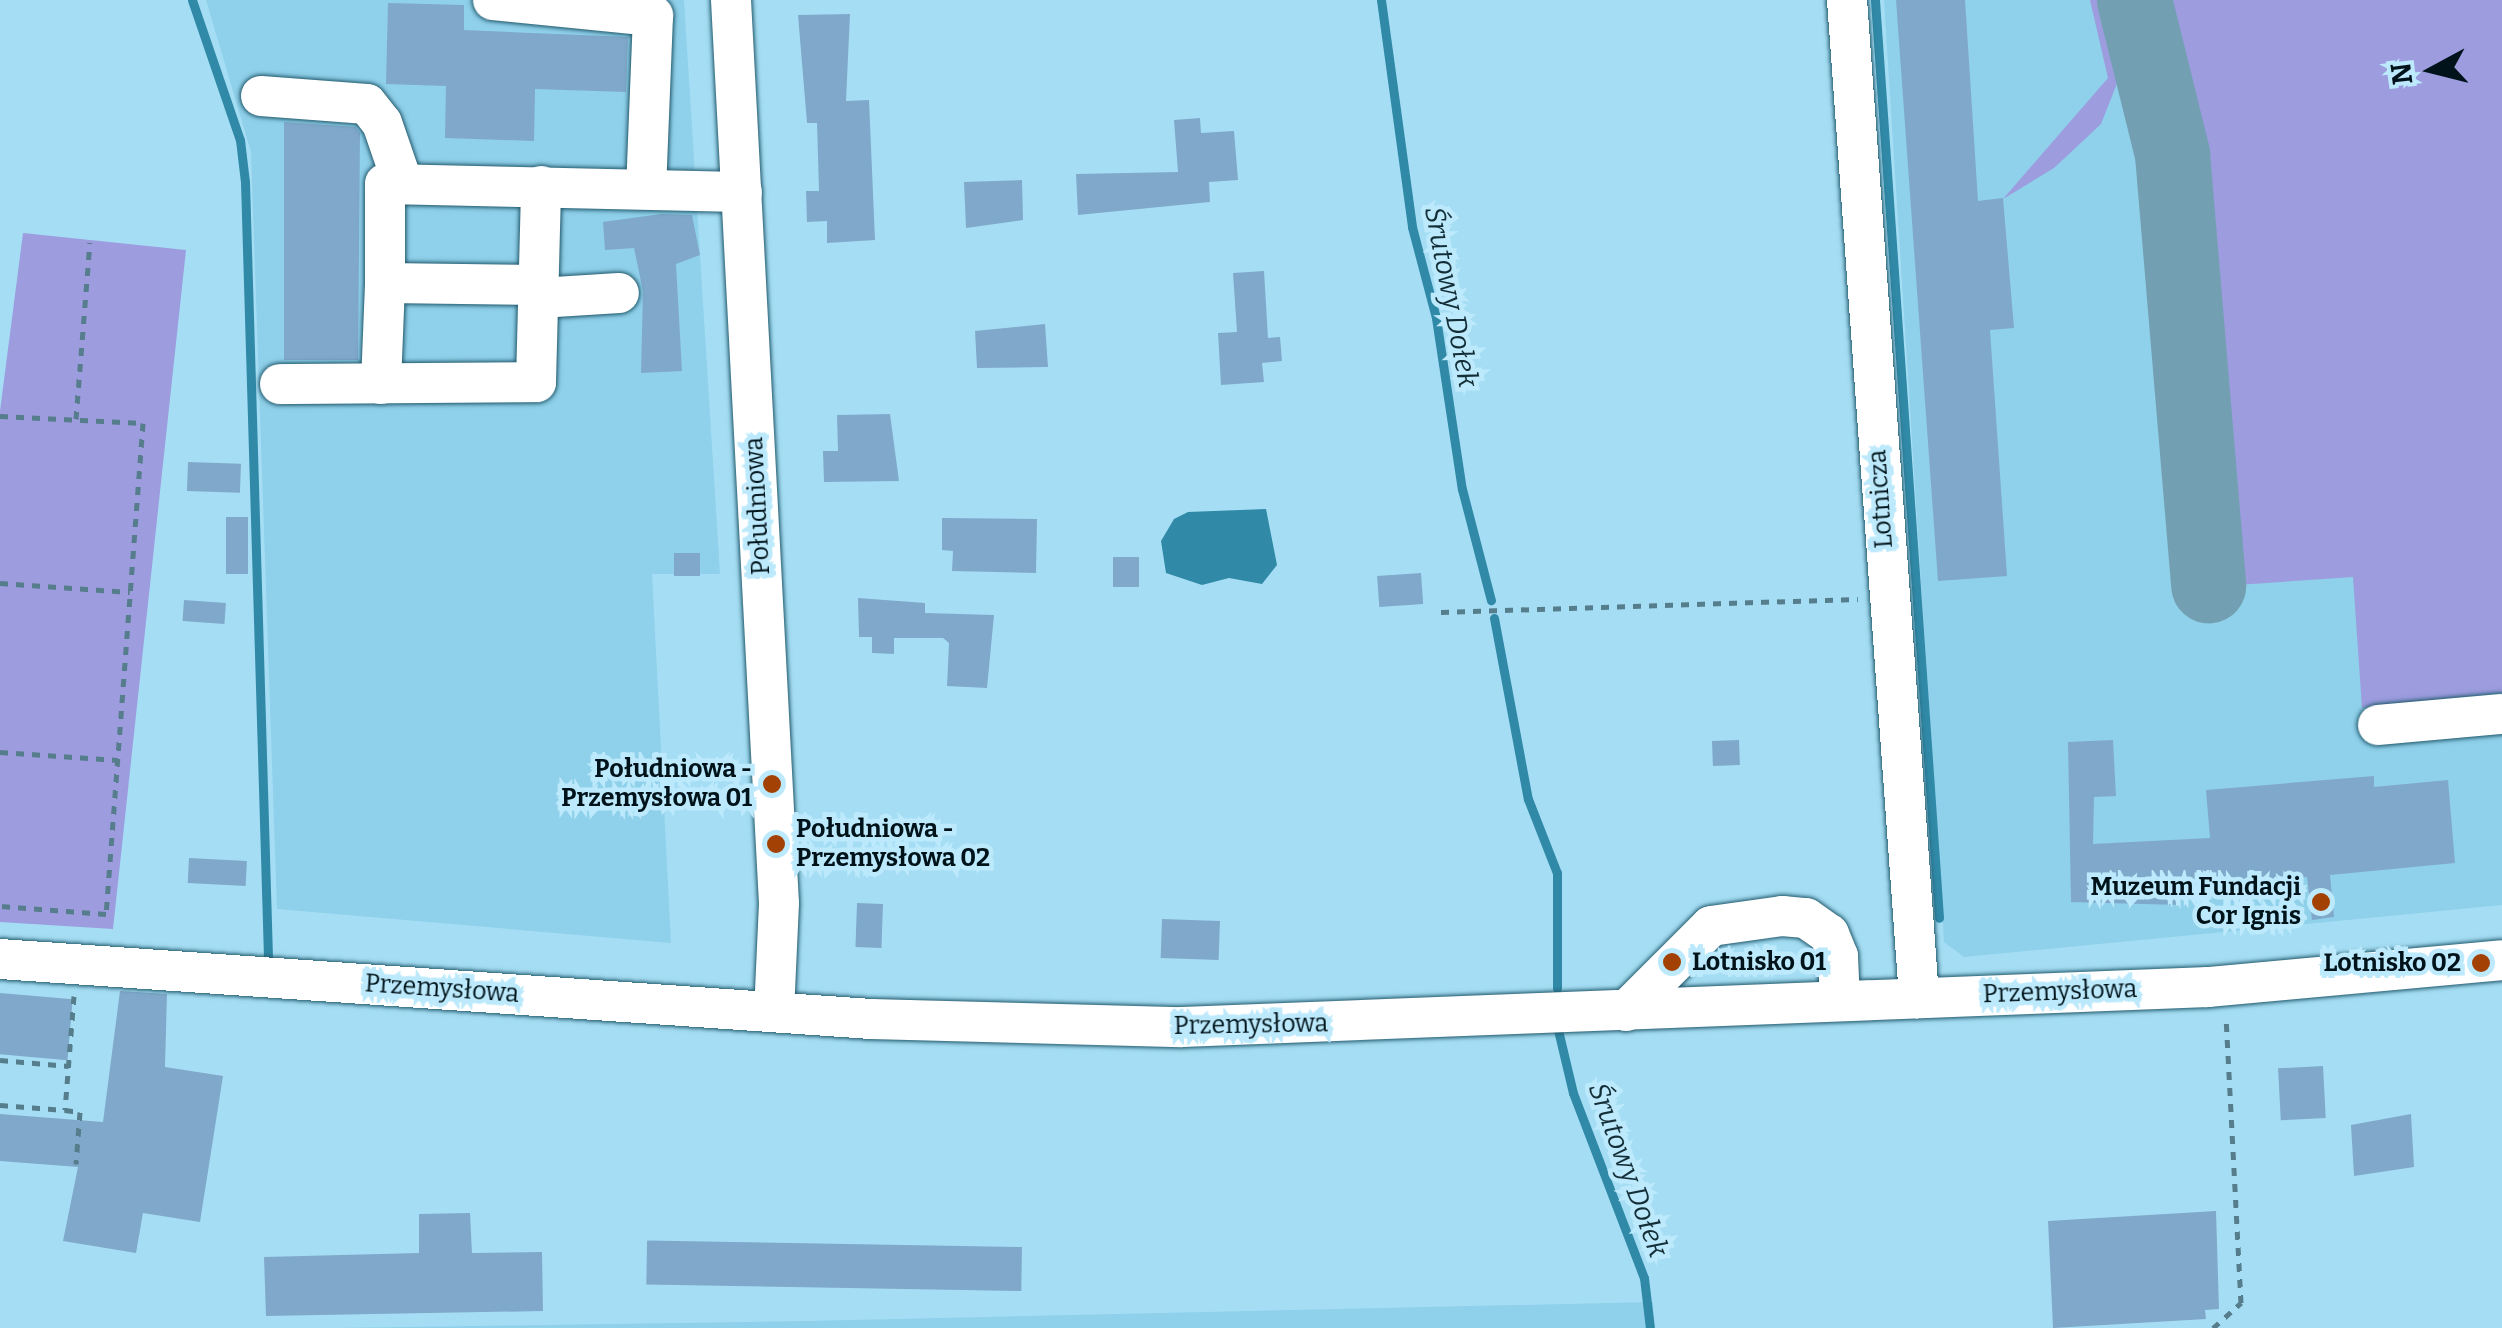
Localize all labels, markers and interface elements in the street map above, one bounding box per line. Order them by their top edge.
north arrow [2382,20,2482,120]
text: N [2384,61,2419,86]
water label: Śrutowy Dołek [1417,204,1485,390]
street label: Południowa [739,436,777,576]
street label: Lotnicza [1863,449,1899,549]
place label: Południowa - Przemysłowa 01 [561,755,752,814]
marker: Południowa - Przemysłowa 01 [761,773,783,795]
place label: Południowa - Przemysłowa 02 [796,815,990,874]
marker: Południowa - Przemysłowa 02 [765,833,787,855]
place label: Muzeum Fundacji Cor Ignis [2090,873,2301,932]
marker: Muzeum Fundacji Cor Ignis [2310,891,2332,913]
place label: Lotnisko 01 [1692,947,1826,977]
place label: Lotnisko 02 [2324,948,2461,978]
marker: Lotnisko 01 [1661,951,1683,973]
marker: Lotnisko 02 [2470,952,2492,974]
street label: Przemysłowa [364,969,520,1009]
street label: Przemysłowa [1982,974,2138,1010]
street label: Przemysłowa [1173,1009,1329,1041]
water label: Śrutowy Dołek [1581,1078,1675,1262]

